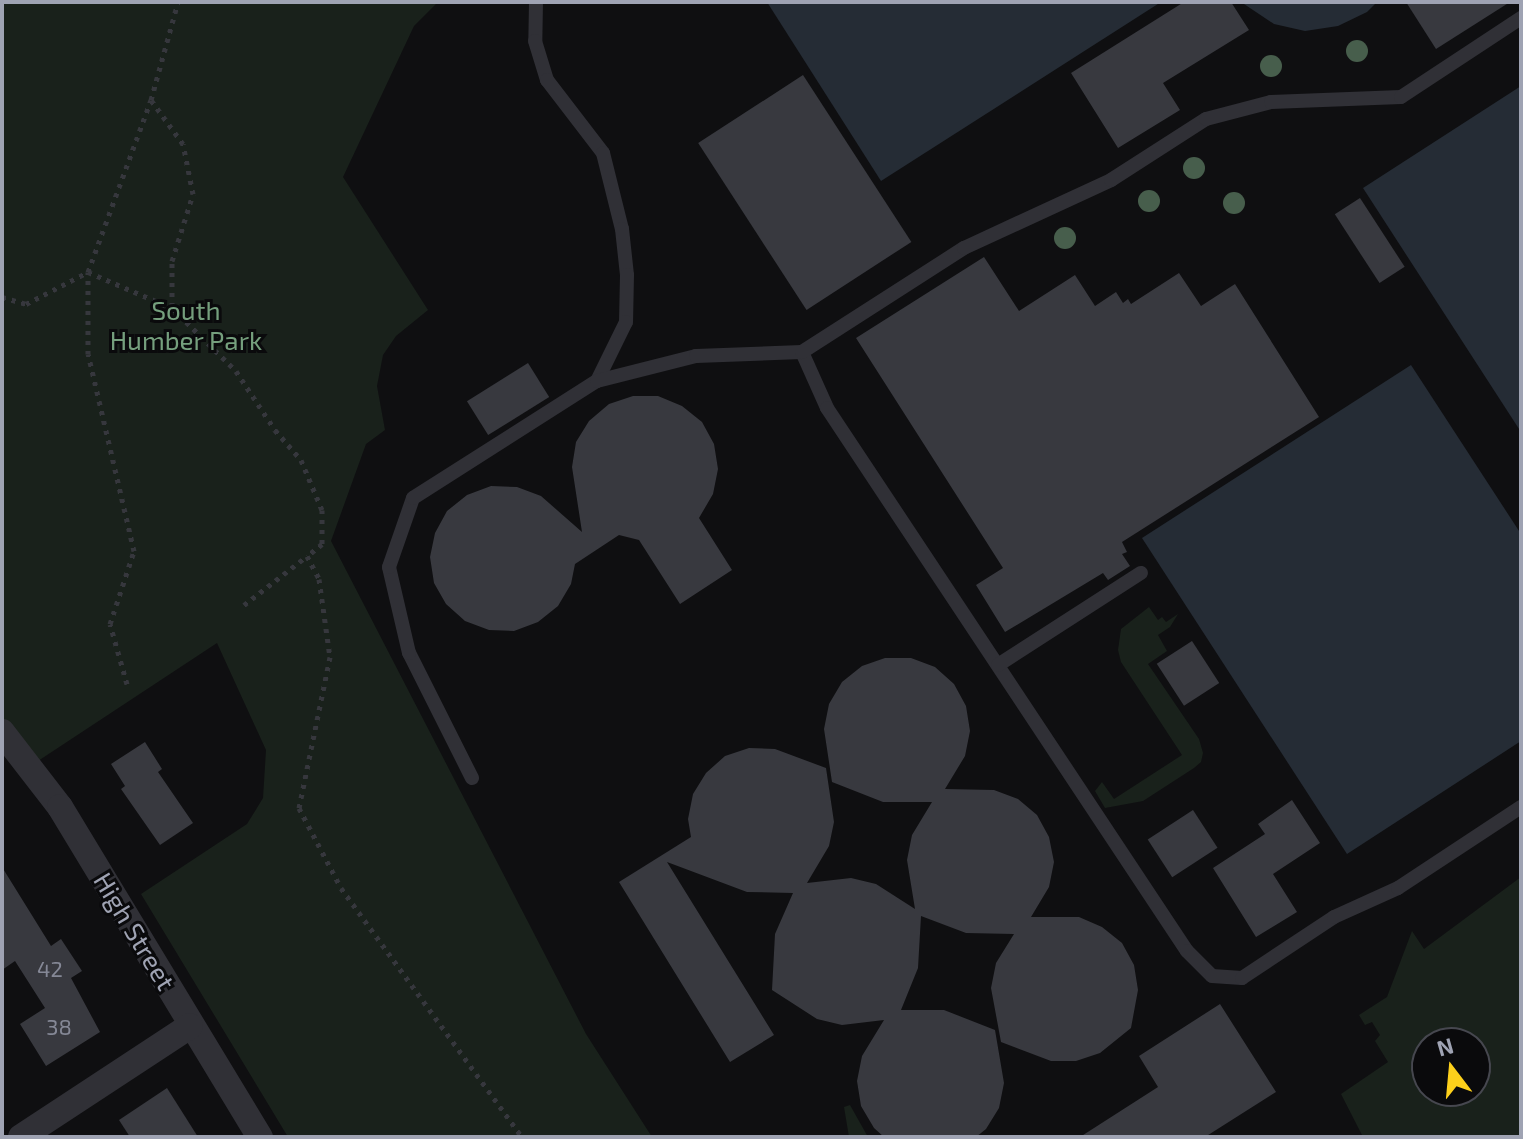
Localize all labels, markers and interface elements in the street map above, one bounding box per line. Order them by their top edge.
park label: South Humber Park [109,294,263,356]
street label: High Street [88,867,182,995]
house number: 42 [37,956,63,982]
house number: 38 [46,1014,72,1040]
north arrow [1411,1027,1491,1107]
text: N [1434,1031,1456,1061]

